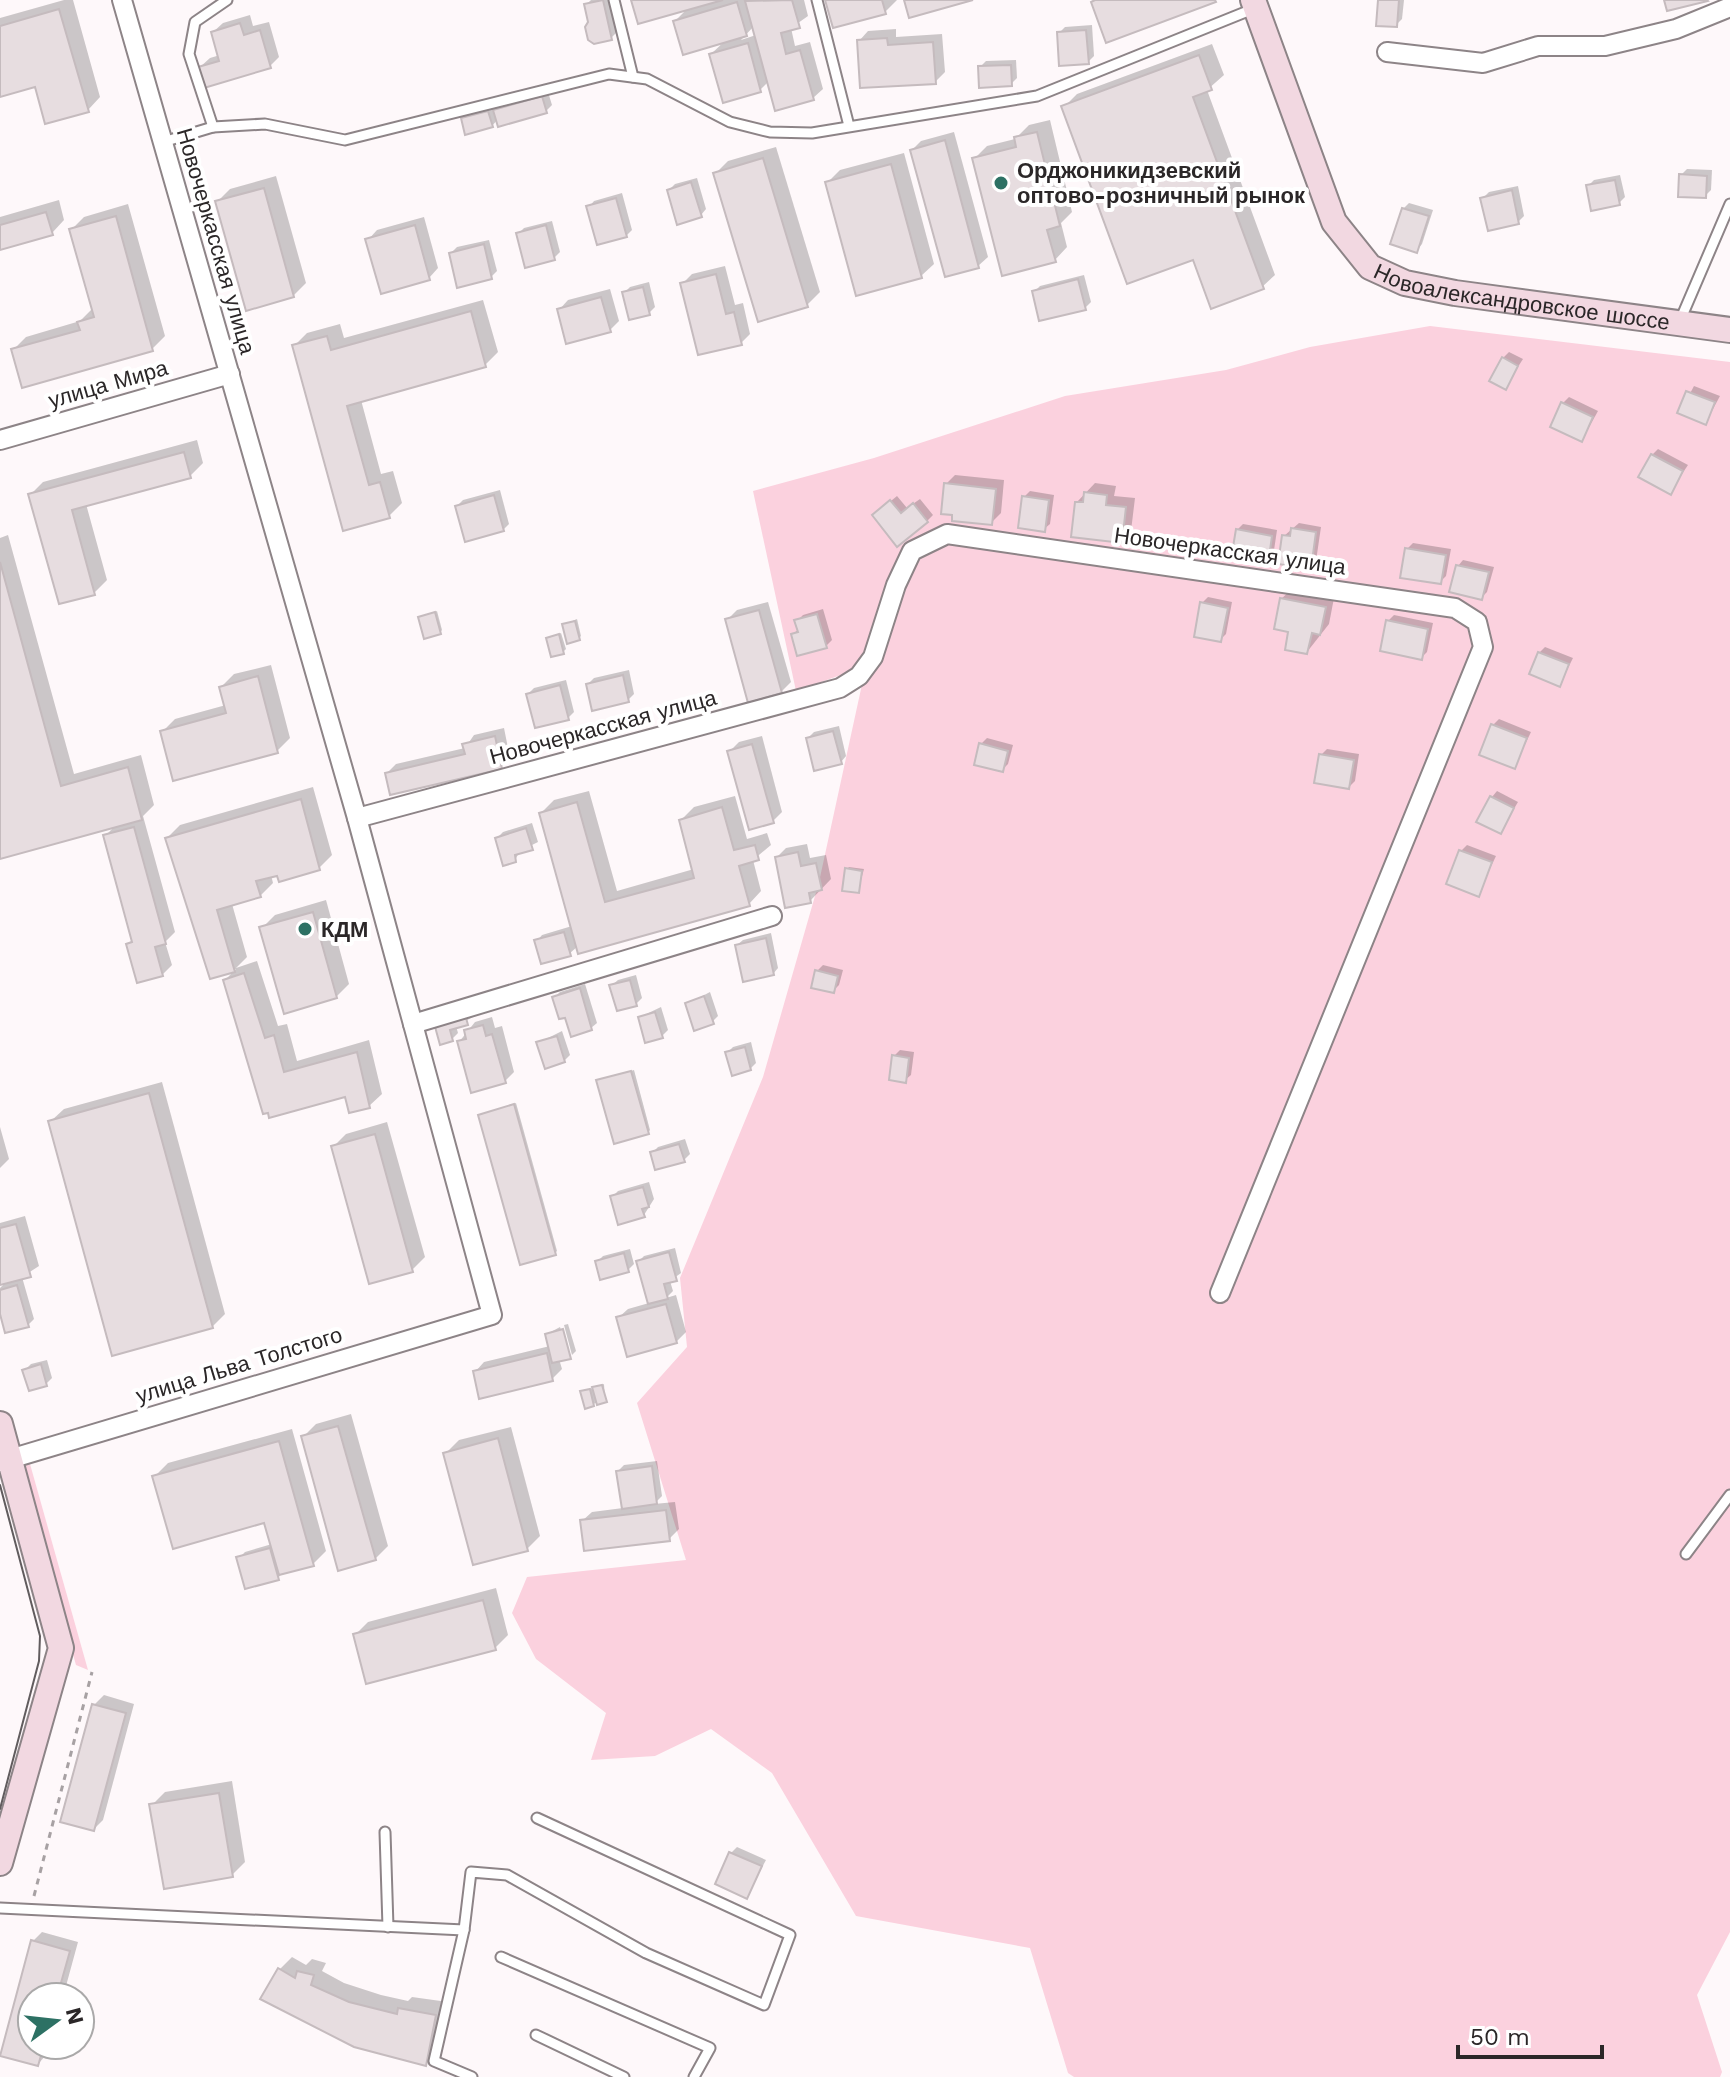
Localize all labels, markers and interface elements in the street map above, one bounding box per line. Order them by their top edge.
street label: Новочеркасская улица [172,125,260,358]
place label: Орджоникидзевский оптово-розничный рынок [1017,158,1306,208]
marker: Орджоникидзевский оптово-розничный рынок [992,174,1010,192]
street label: Новоалександровское шоссе [1370,258,1671,334]
street label: улица Мира [45,355,171,413]
street label: Новочеркасская улица [1112,522,1348,580]
street label: Новочеркасская улица [487,684,720,769]
place label: КДМ [321,917,368,942]
marker: КДМ [296,920,314,938]
street label: улица Льва Толстого [133,1322,345,1408]
north arrow [16,1981,96,2061]
text: N [61,2005,89,2027]
scale bar [1458,2009,1602,2059]
text: 50 m [1470,2023,1530,2051]

